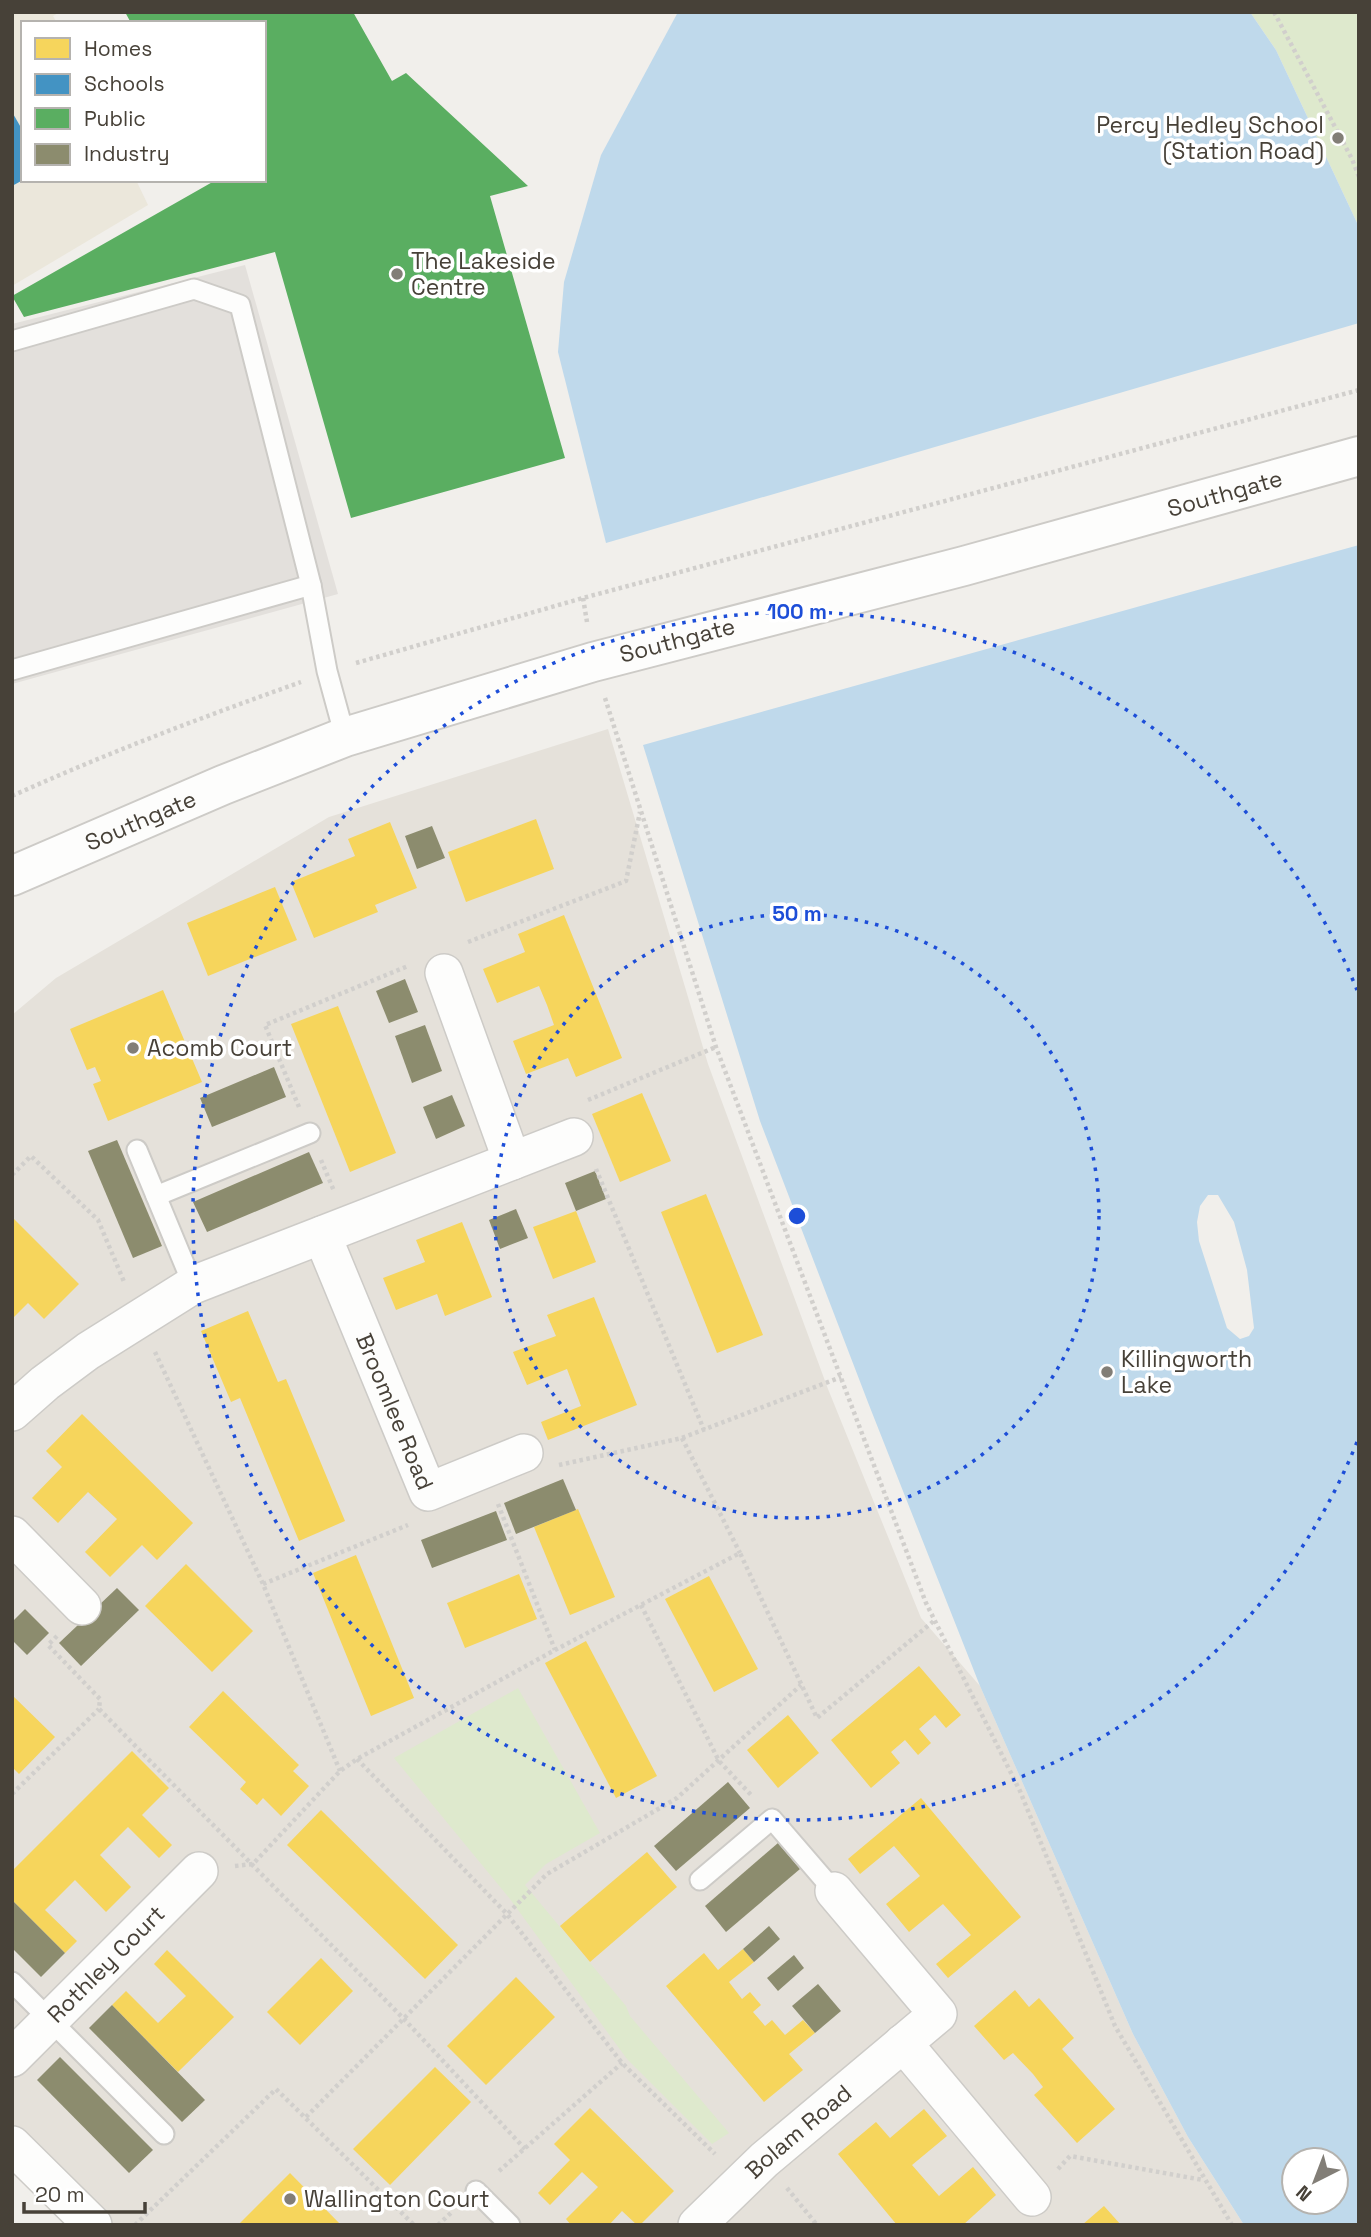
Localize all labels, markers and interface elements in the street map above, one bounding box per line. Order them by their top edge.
legend [21,21,266,182]
text: Homes [84,35,152,62]
text: Schools [84,70,164,97]
text: Public [84,105,146,132]
place label: Percy Hedley School (Station Road) [1096,110,1324,166]
marker: Percy Hedley School (Station Road) [1330,130,1346,146]
text: Industry [84,140,170,167]
place label: The Lakeside Centre [411,246,556,302]
marker: The Lakeside Centre [389,266,405,282]
street label: Southgate [1164,463,1286,524]
text: 100 m [767,598,827,625]
street label: Southgate [616,611,738,670]
street label: Southgate [80,783,201,858]
text: 50 m [772,900,822,927]
place label: Acomb Court [147,1033,292,1063]
marker: Acomb Court [125,1040,141,1056]
centre of rings [785,1204,809,1228]
street label: Broomlee Road [349,1329,441,1494]
place label: Killingworth Lake [1121,1344,1252,1400]
marker: Killingworth Lake [1099,1364,1115,1380]
street label: Rothley Court [41,1899,171,2029]
street label: Bolam Road [739,2078,858,2185]
north arrow [1280,2146,1350,2216]
scale bar [24,2170,145,2214]
text: N [1291,2180,1317,2207]
text: 20 m [35,2181,85,2208]
place label: Wallington Court [304,2184,490,2214]
marker: Wallington Court [282,2191,298,2207]

